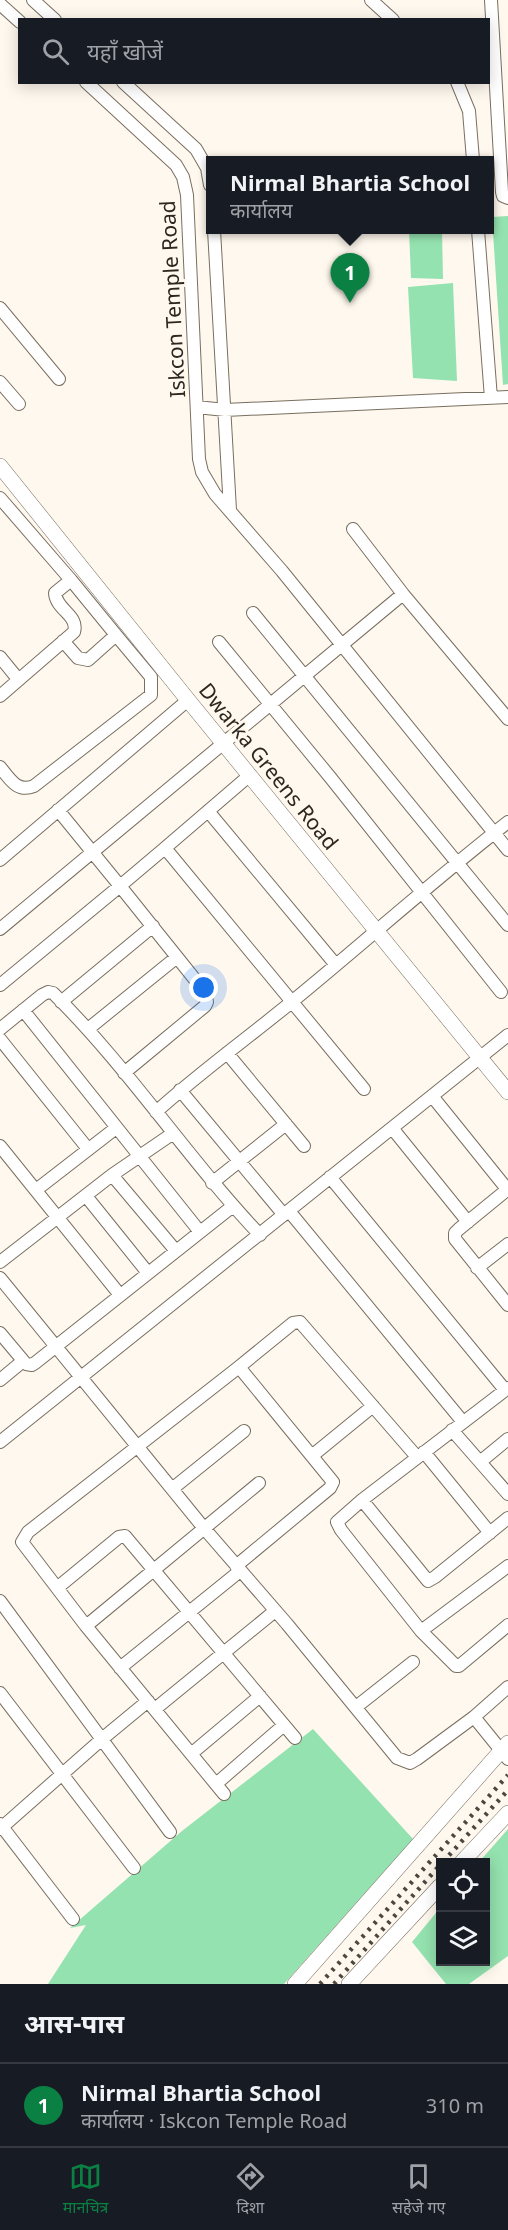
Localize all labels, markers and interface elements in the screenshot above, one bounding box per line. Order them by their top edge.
search box [18,18,490,84]
icon: search [39,35,72,68]
text: यहाँ खोजें [87,36,163,66]
popup [206,156,494,234]
text: Nirmal Bhartia School [230,167,470,197]
text: कार्यालय [230,197,292,224]
street label: Iskcon Temple Road [153,200,191,398]
pin: 1 [330,254,370,303]
street label: Dwarka Greens Road [193,677,345,855]
your location [189,973,218,1002]
map controls [436,1858,490,1966]
button: locate [436,1858,490,1912]
button: layers [436,1912,490,1966]
text: आस-पास [24,2005,124,2041]
text: Nirmal Bhartia School [81,2077,321,2107]
text: 1 [38,2092,49,2119]
text: 310 m [426,2092,484,2119]
text: कार्यालय · Iskcon Temple Road [81,2107,347,2134]
tab: मानचित्र [63,2160,108,2218]
tab: दिशा [234,2160,267,2218]
tab: सहेजे गए [392,2160,445,2218]

